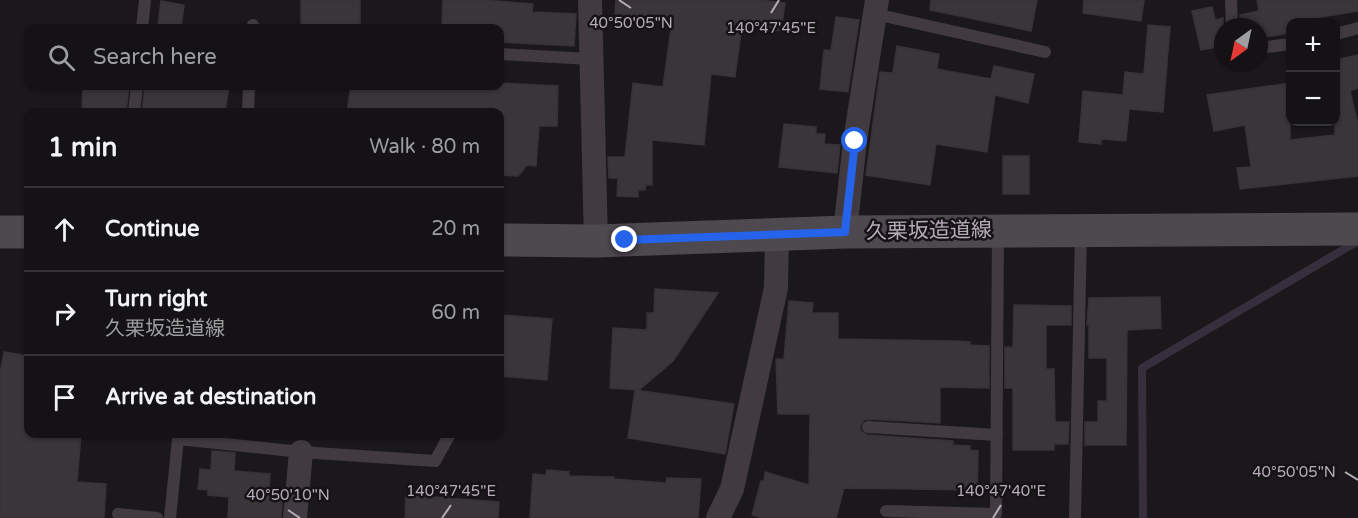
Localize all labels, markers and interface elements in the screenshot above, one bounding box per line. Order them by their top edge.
text: 40°50'05"N [589,14,673,32]
north arrow [1214,18,1268,72]
map controls [1286,18,1340,126]
button: + [1286,18,1340,72]
text: 140°47'45"E [726,19,816,37]
search box [24,24,504,90]
icon: search [45,41,78,74]
text: Search here [93,44,217,70]
button: − [1286,72,1340,126]
route start [841,127,867,153]
text: 1 min [48,132,117,163]
text: Walk · 80 m [369,135,480,159]
icon: ahead [48,213,81,246]
text: Continue [105,216,200,242]
text: 20 m [431,217,480,241]
street label: 久栗坂造道線 [866,217,992,245]
route end [611,226,637,252]
text: Turn right [105,286,207,312]
icon: right [48,297,81,330]
text: 60 m [431,301,480,325]
text: 久栗坂造道線 [105,317,225,341]
icon: arrive [48,381,81,414]
text: Arrive at destination [105,384,316,410]
text: 40°50'05"N [1252,463,1336,481]
text: 140°47'45"E [406,482,496,500]
text: 140°47'40"E [956,482,1046,500]
text: 40°50'10"N [246,486,330,504]

